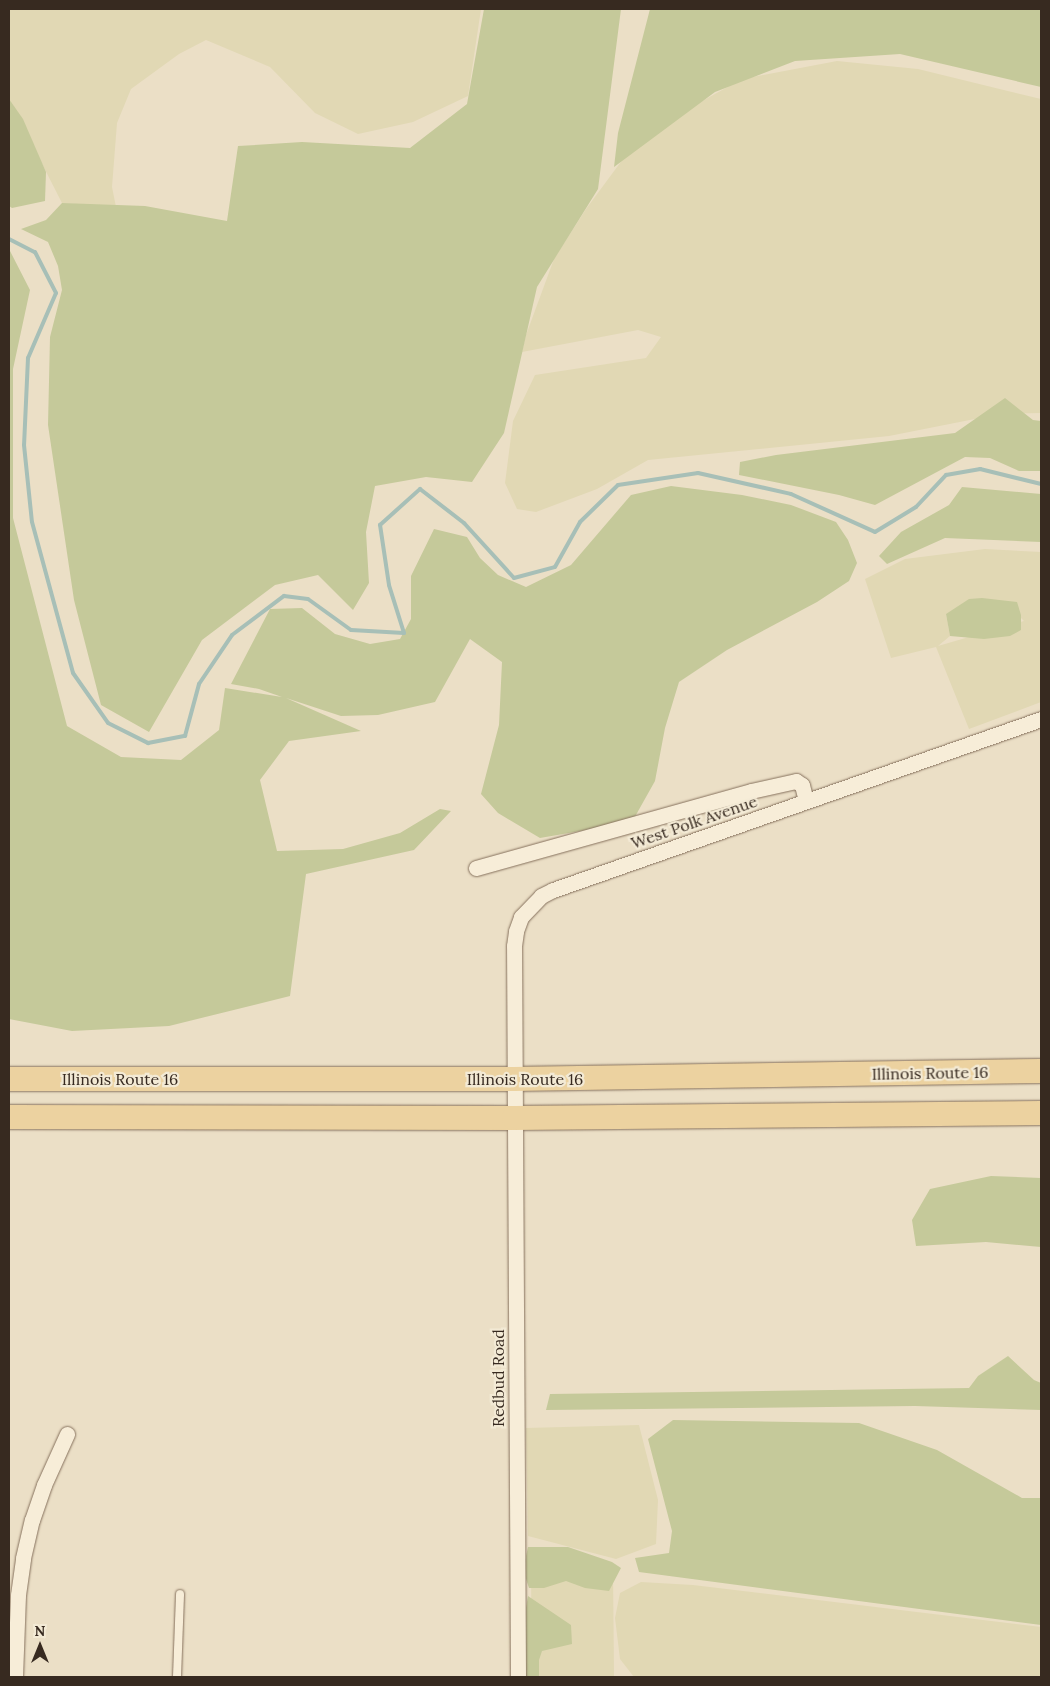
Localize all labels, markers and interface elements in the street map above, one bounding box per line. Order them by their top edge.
street label: West Polk Avenue [628,791,760,853]
street label: Illinois Route 16 [871,1062,989,1084]
street label: Illinois Route 16 [62,1069,178,1089]
street label: Illinois Route 16 [467,1069,583,1089]
street label: Redbud Road [488,1329,508,1427]
north arrow [15,1621,65,1671]
text: N [35,1622,45,1640]

